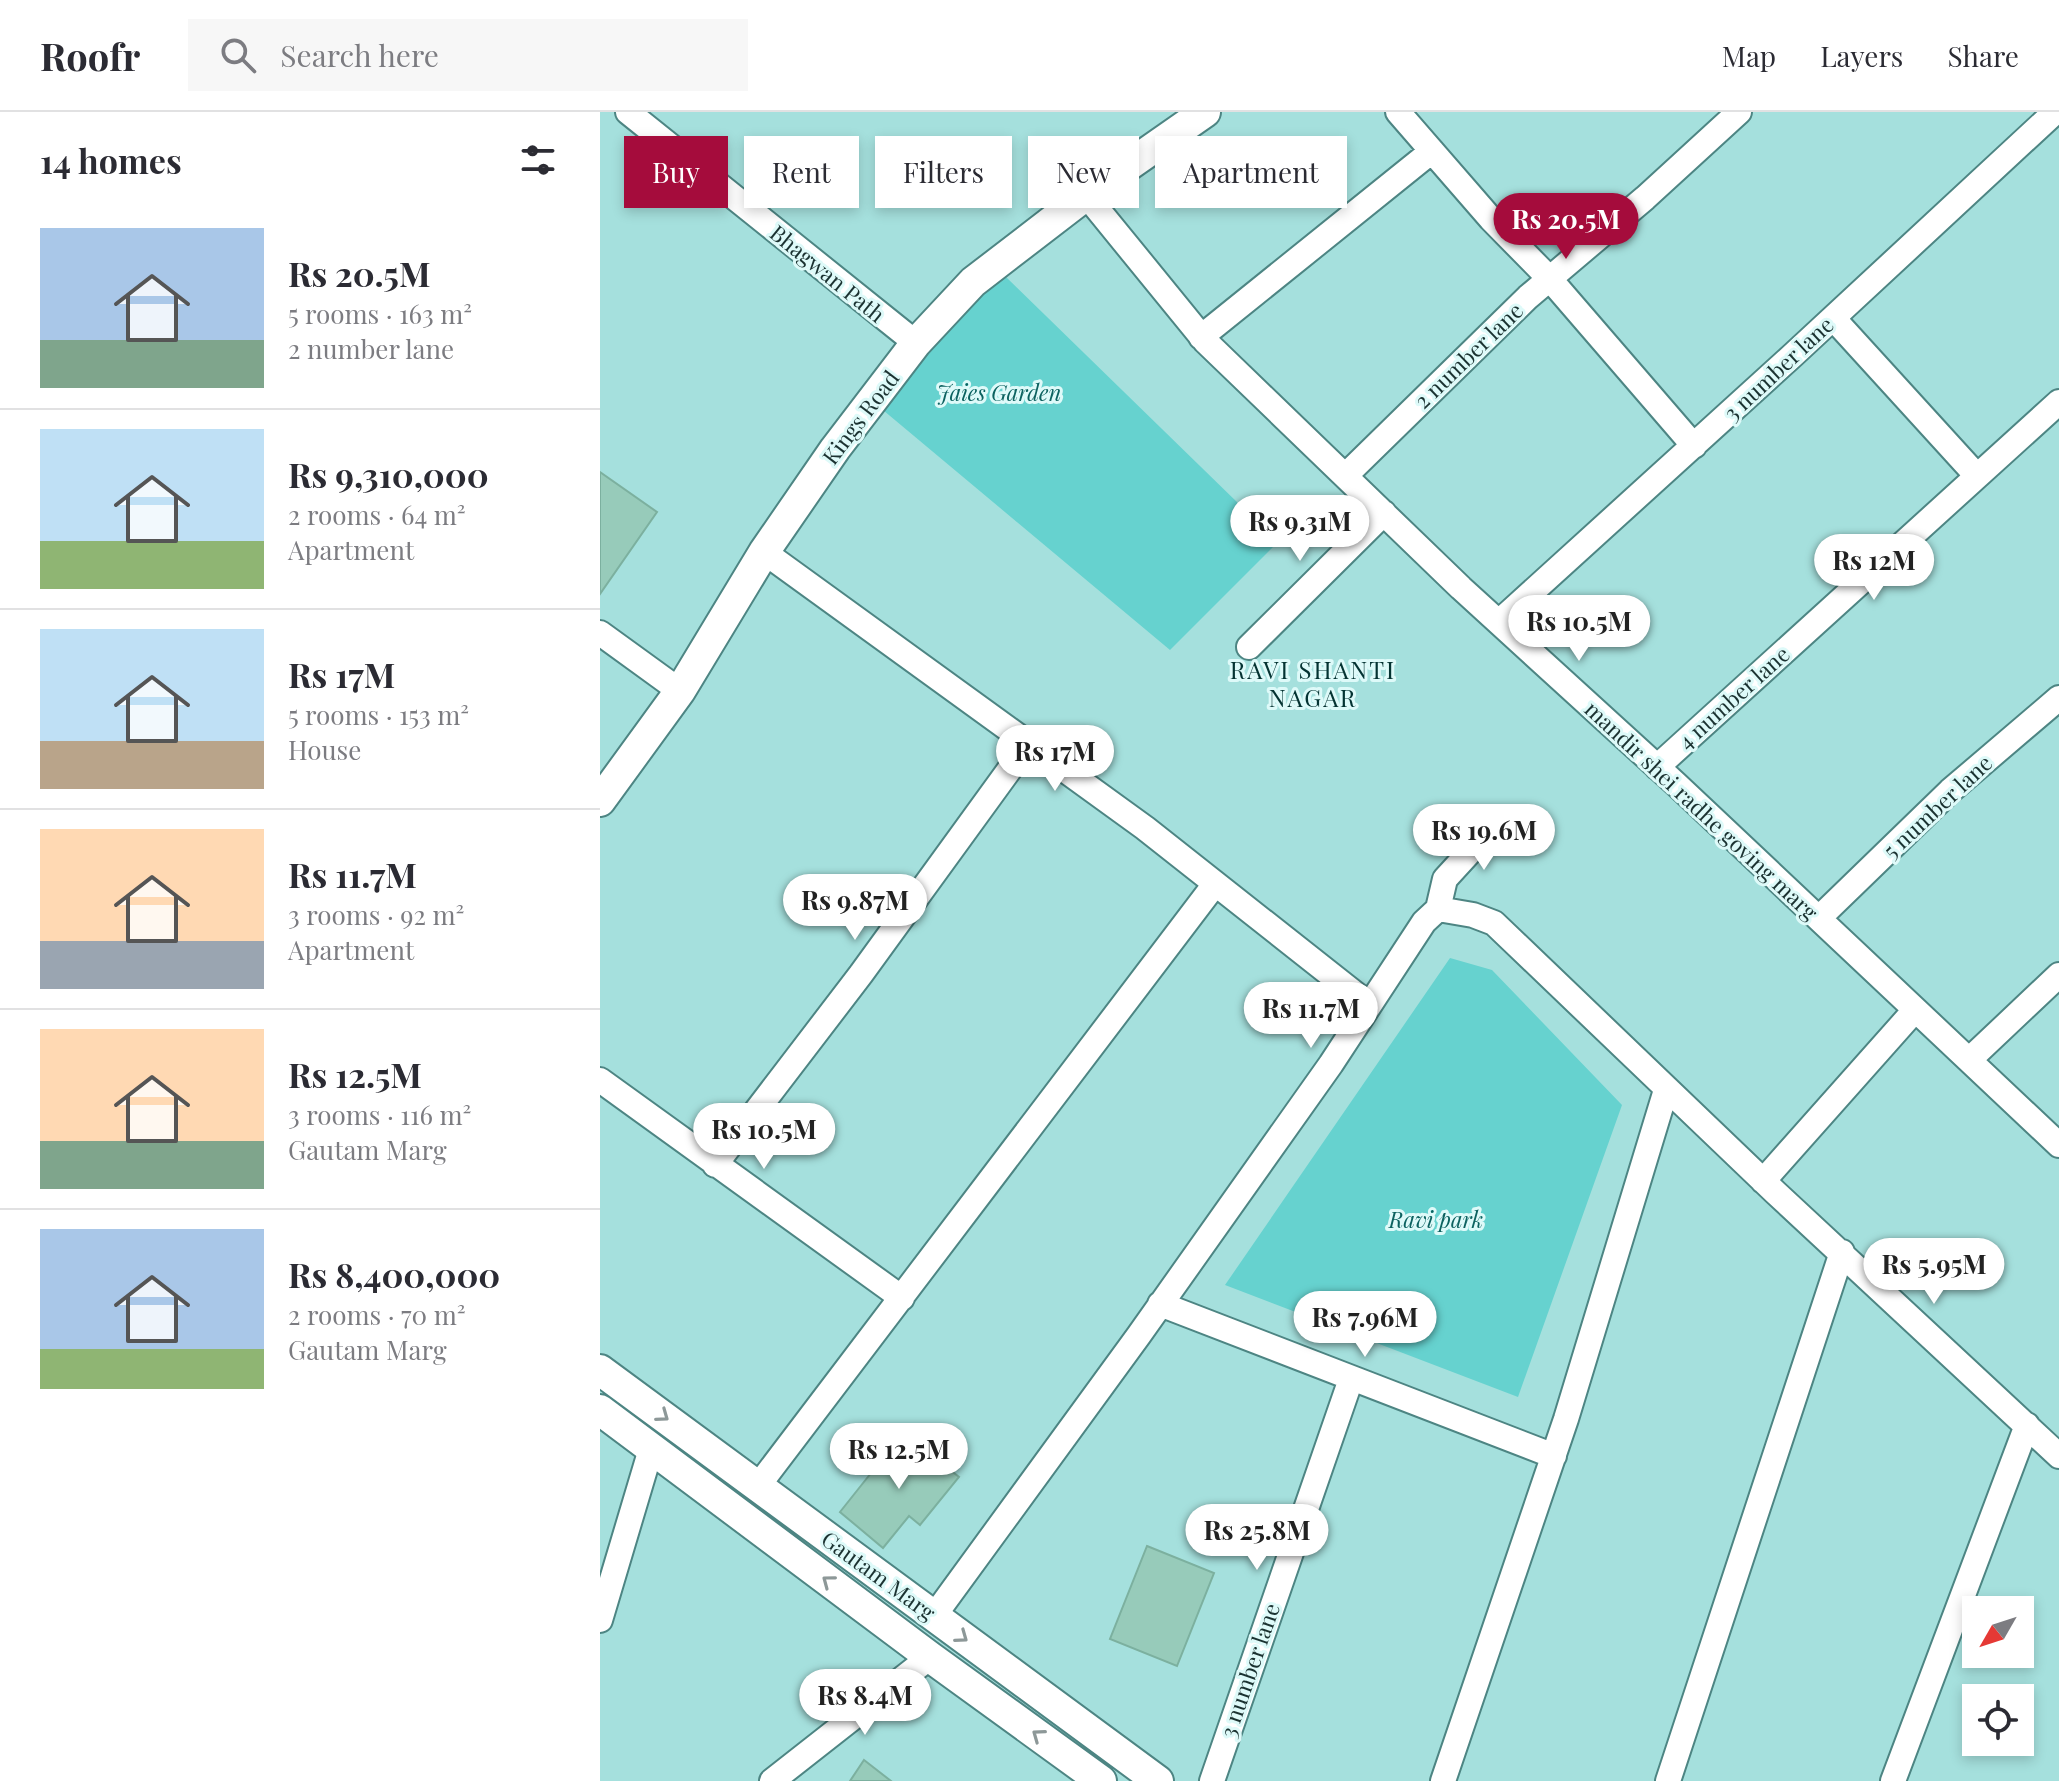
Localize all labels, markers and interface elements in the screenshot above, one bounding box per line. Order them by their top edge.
search box [188,19,748,91]
text: Roofr [40,30,140,81]
icon: search [216,33,260,77]
text: Search here [280,35,439,75]
text: Map [1722,37,1776,74]
text: Layers [1820,37,1903,74]
text: Share [1947,37,2019,74]
chip: Buy [624,136,728,208]
chip: Rent [744,136,859,208]
chip: Filters [875,136,1012,208]
chip: New [1028,136,1139,208]
chip: Apartment [1155,136,1347,208]
text: 14 homes [40,137,182,183]
icon: filters [516,138,560,182]
pin: Rs 20.5M [1483,193,1649,261]
text: Rs 20.5M [1512,201,1620,236]
street label: Bhagwan Path [764,217,892,329]
text: Rs 20.5M [288,250,430,296]
icon: home [104,260,200,356]
street label: 2 number lane [1407,295,1529,415]
text: 5 rooms · 163 m² [288,296,472,331]
street label: 3 number lane [1717,309,1839,427]
text: 2 number lane [288,331,454,366]
street label: Kings Road [815,364,905,470]
park label: Jaies Garden [937,377,1061,407]
text: Rs 9,310,000 [288,451,489,497]
icon: home [104,461,200,557]
pin: Rs 9.31M [1217,495,1383,563]
text: 2 rooms · 64 m² [288,497,466,532]
text: Rs 9.31M [1248,503,1352,538]
text: Apartment [288,532,414,567]
pin: Rs 12M [1809,534,1939,602]
text: Rs 12M [1832,542,1916,577]
pin: Rs 10.5M [1496,595,1662,663]
text: Rs 10.5M [1526,603,1632,638]
street label: 4 number lane [1671,639,1795,755]
text: Rs 17M [288,651,395,697]
district label: RAVI SHANTI NAGAR [1230,653,1396,713]
icon: home [104,661,200,757]
street label: mandir shei radhe goving marg [1579,694,1825,927]
text: 5 rooms · 153 m² [288,697,469,732]
pin: Rs 17M [990,725,1120,793]
text: House [288,732,361,767]
text: Rs 17M [1014,733,1096,768]
street label: 5 number lane [1876,748,1998,864]
pin: Rs 19.6M [1401,804,1567,872]
text: Rs 19.6M [1431,812,1537,847]
text: Rs 11.7M [288,851,417,897]
icon: home [104,861,200,957]
pin: Rs 9.87M [772,874,938,942]
text: Rs 9.87M [801,882,909,917]
text: 3 rooms · 92 m² [288,897,464,932]
text: Apartment [288,932,414,967]
pin: Rs 11.7M [1228,982,1394,1050]
text: Rs 11.7M [1262,990,1360,1025]
text: Rs 12.5M [288,1051,422,1097]
icon: home [104,1061,200,1157]
text: 3 rooms · 116 m² [288,1097,471,1132]
pin: Rs 10.5M [681,1103,847,1171]
text: Rs 10.5M [711,1111,817,1146]
text: Gautam Marg [288,1132,447,1167]
park label: Ravi park [1388,1204,1483,1234]
pin: Rs 5.95M [1851,1238,2017,1306]
text: Rs 5.95M [1881,1246,1987,1281]
text: Rs 8,400,000 [288,1251,500,1297]
icon: home [104,1261,200,1357]
pin: Rs 7.96M [1282,1291,1448,1359]
text: 2 rooms · 70 m² [288,1297,466,1332]
text: Rs 7.96M [1312,1299,1418,1334]
text: Gautam Marg [288,1332,447,1367]
one-way arrow [654,1406,669,1421]
pin: Rs 12.5M [816,1423,982,1491]
text: Rs 12.5M [848,1431,950,1466]
pin: Rs 25.8M [1174,1504,1340,1572]
text: Rs 25.8M [1203,1512,1311,1547]
street label: Gautam Marg [816,1523,942,1627]
one-way arrow [822,1577,837,1591]
north arrow [1962,1596,2034,1668]
map controls [1962,1596,2034,1756]
street label: 3 number lane [1212,1599,1286,1741]
one-way arrow [954,1627,968,1641]
pin: Rs 8.4M [791,1669,939,1737]
text: Rs 8.4M [817,1677,913,1712]
button: locate [1962,1684,2034,1756]
one-way arrow [1032,1730,1046,1745]

